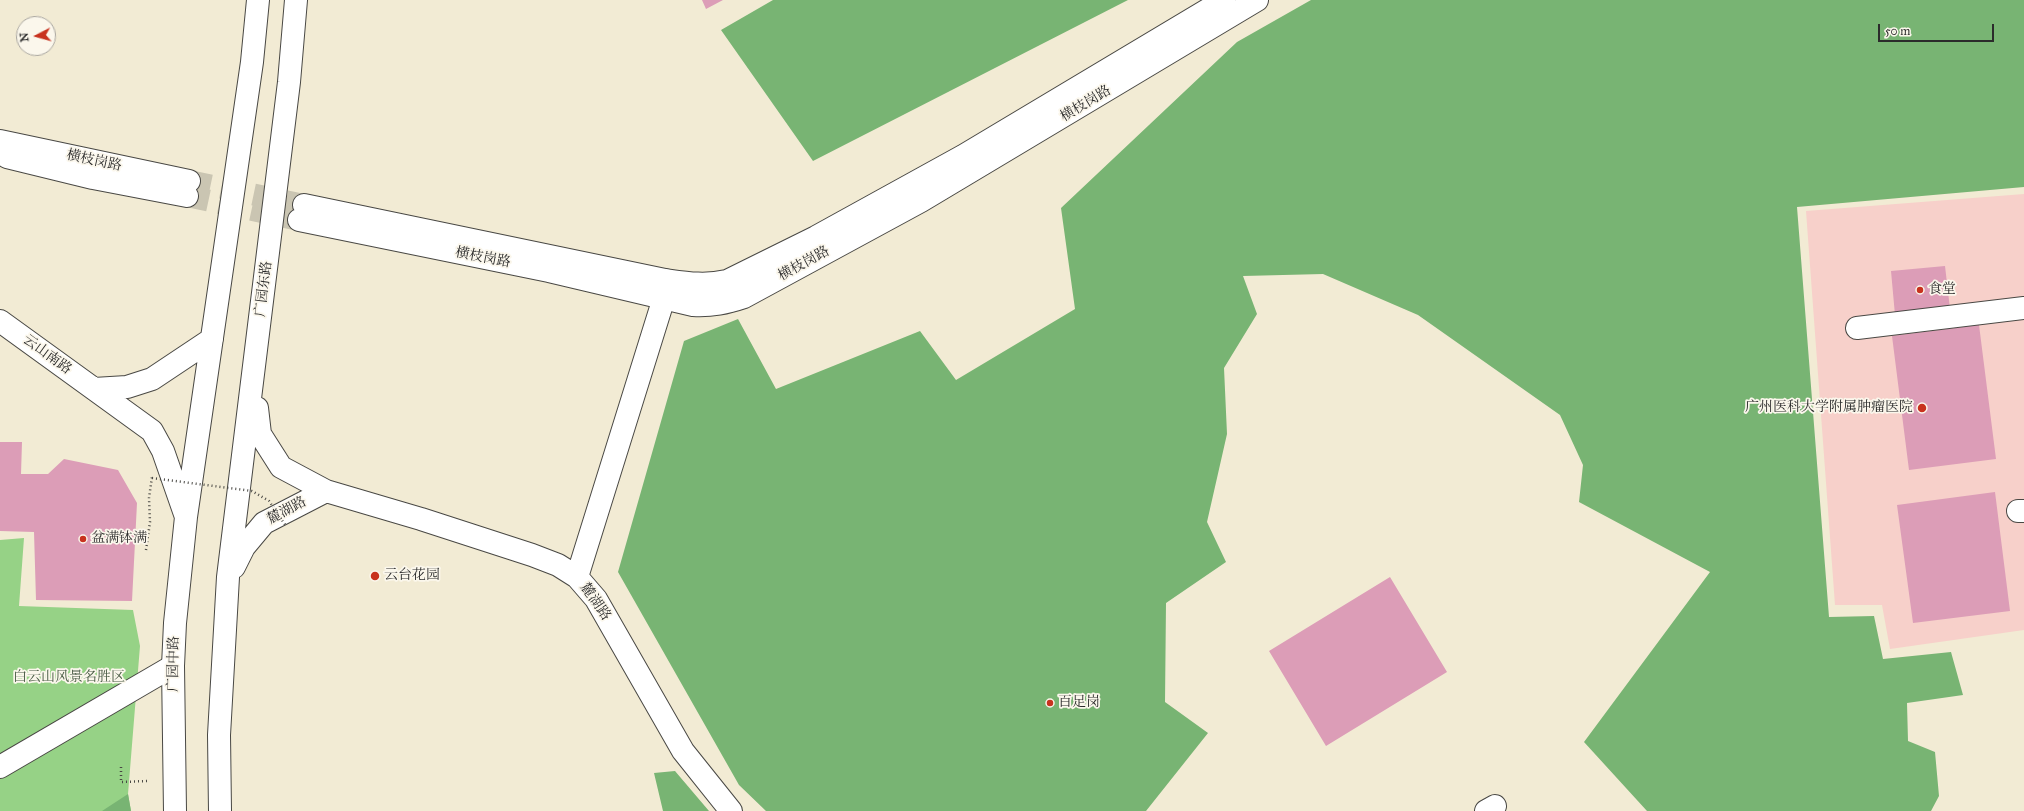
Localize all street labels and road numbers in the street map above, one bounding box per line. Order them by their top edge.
street label: 横枝岗路 [1058,82,1114,126]
street label: 横枝岗路 [65,147,123,175]
street label: 横枝岗路 [775,243,833,285]
street label: 横枝岗路 [454,244,512,272]
street label: 广园东路 [252,260,276,318]
street label: 云山南路 [19,332,75,378]
street label: 麓湖路 [265,494,309,528]
street label: 麓湖路 [576,580,614,624]
street label: 广园中路 [165,636,183,692]

